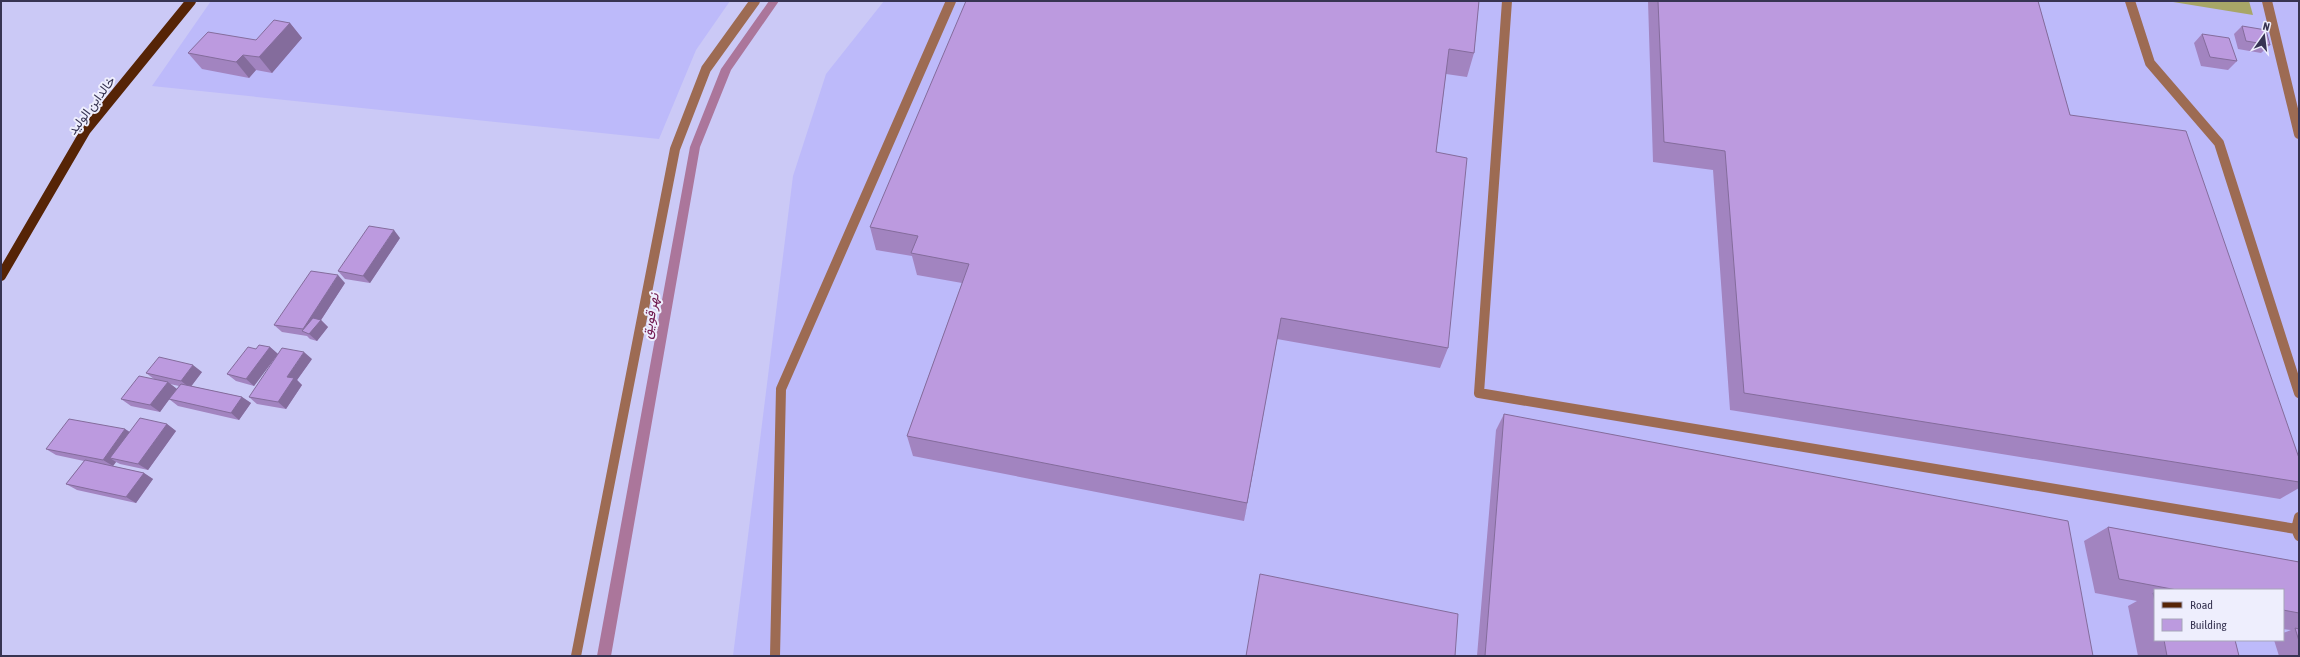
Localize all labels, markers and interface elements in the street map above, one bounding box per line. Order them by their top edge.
north arrow [2244,16,2284,56]
text: N [2262,20,2271,33]
street label: خالدابن الوليد [65,73,119,138]
water label: نهر قويق [638,291,663,340]
legend [2154,589,2284,641]
text: Road [2190,598,2213,612]
text: Building [2190,618,2228,632]

